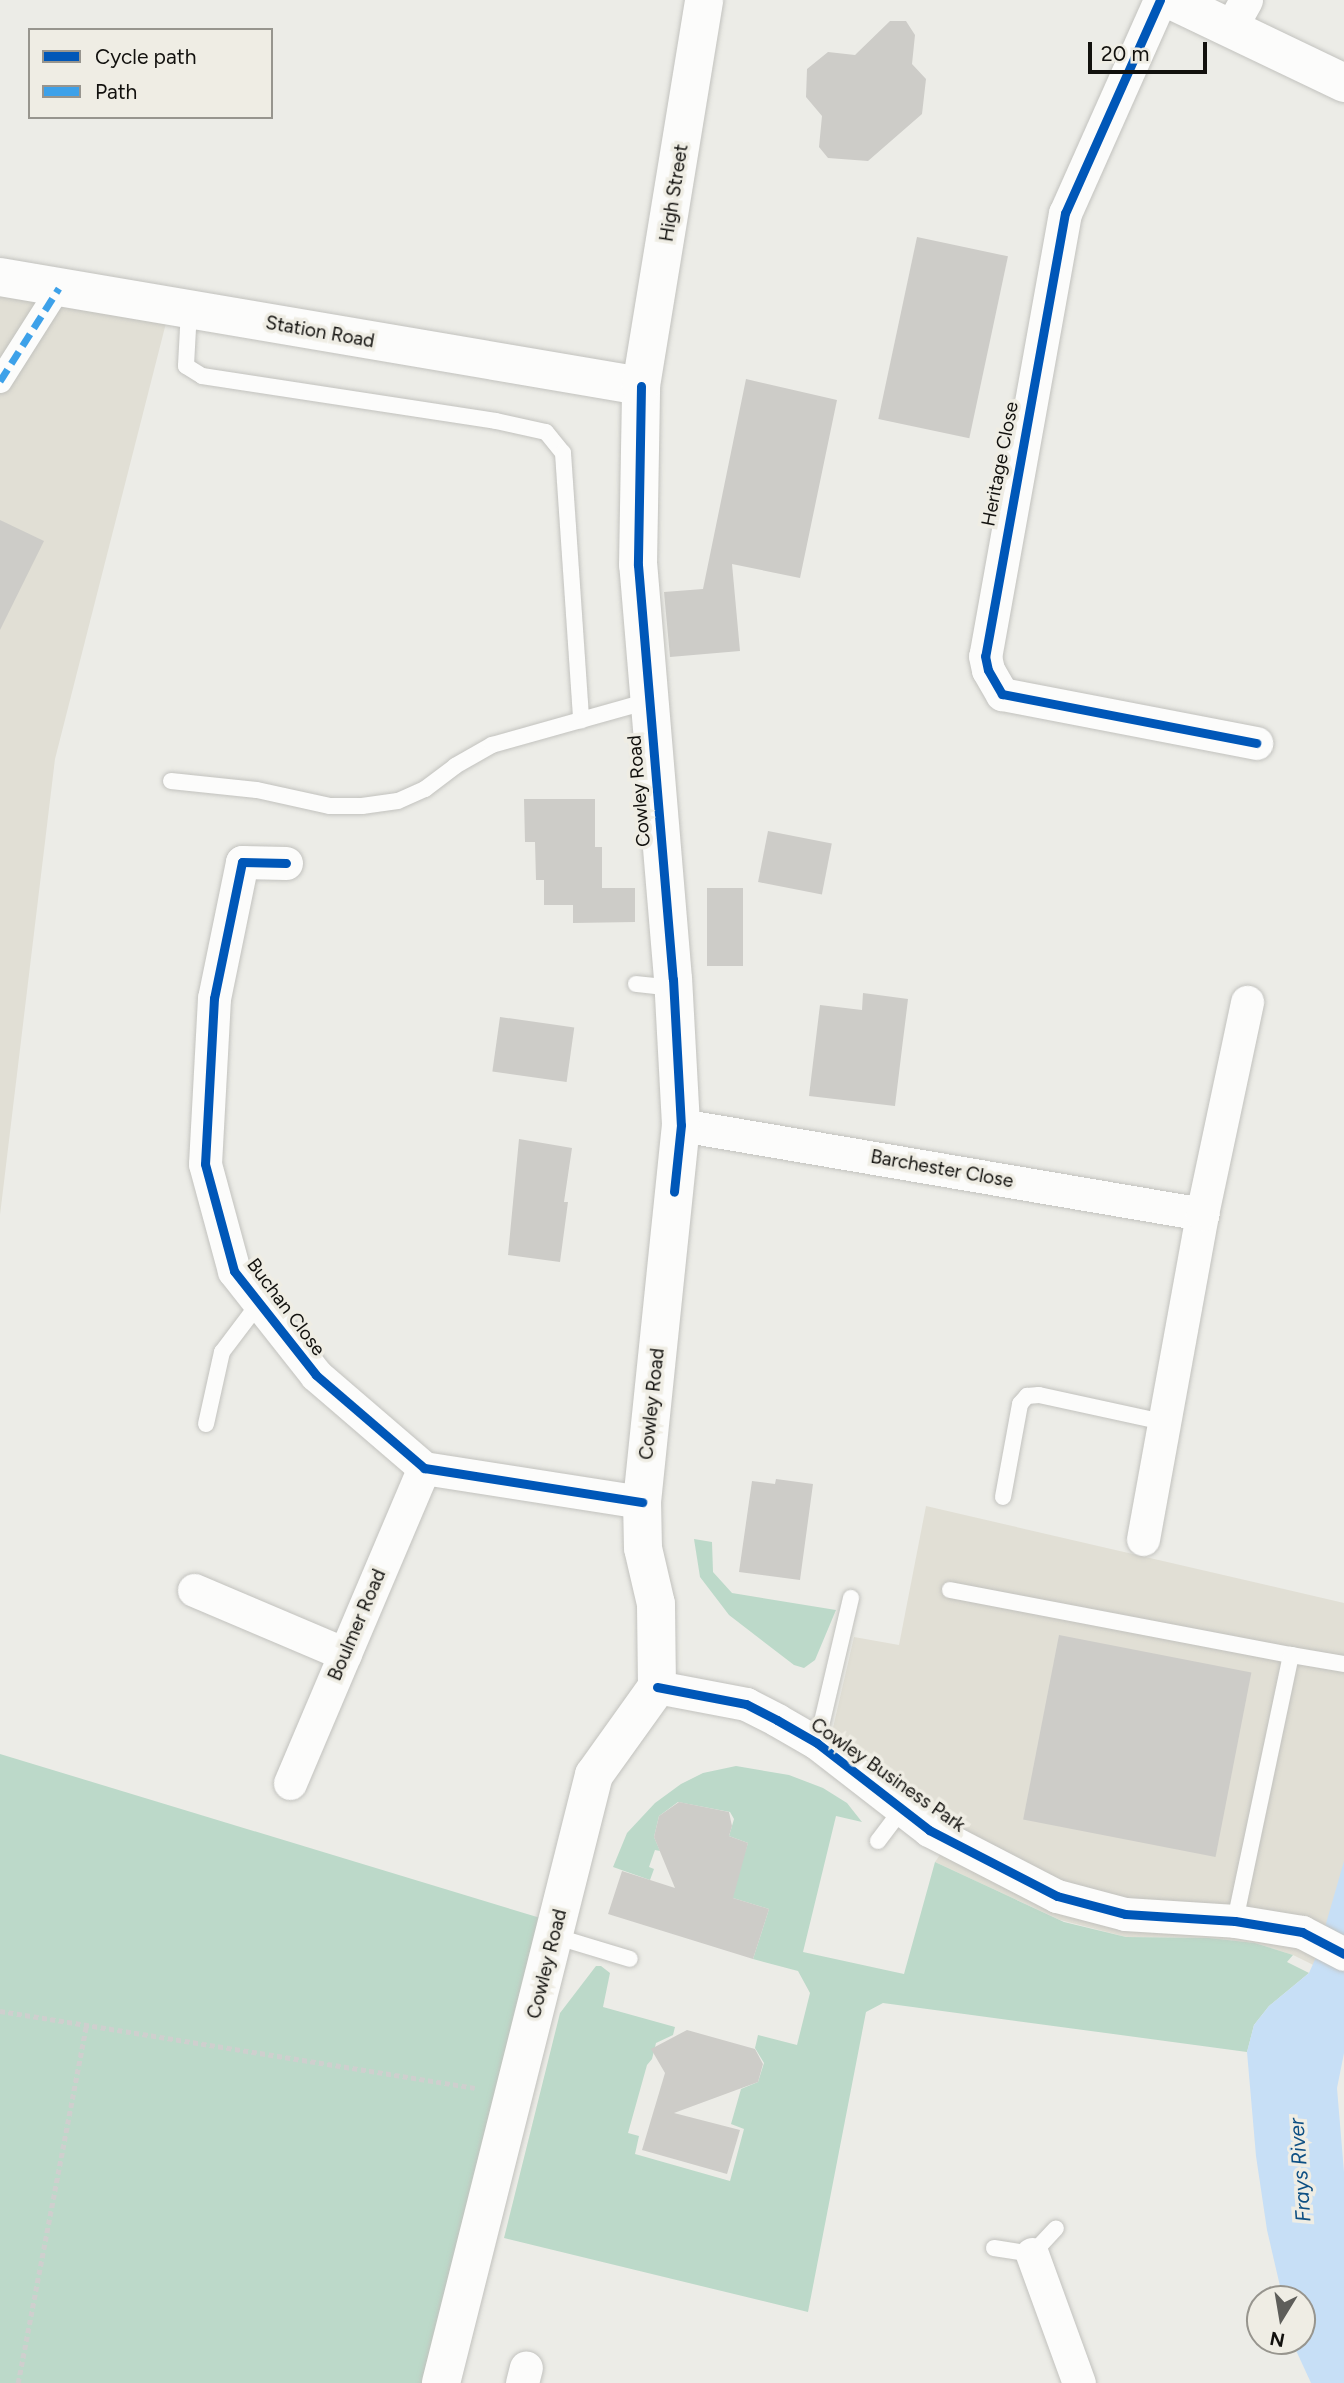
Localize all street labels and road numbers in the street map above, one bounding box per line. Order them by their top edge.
street label: High Street [655,143,693,243]
street label: Station Road [264,311,376,353]
street label: Heritage Close [977,400,1023,528]
street label: Cowley Road [623,734,655,848]
street label: Barchester Close [869,1145,1015,1193]
street label: Buchan Close [242,1254,330,1360]
street label: Cowley Road [635,1347,669,1461]
street label: Boulmer Road [323,1566,391,1684]
street label: Cowley Business Park [806,1713,970,1837]
street label: Cowley Road [522,1907,572,2021]

